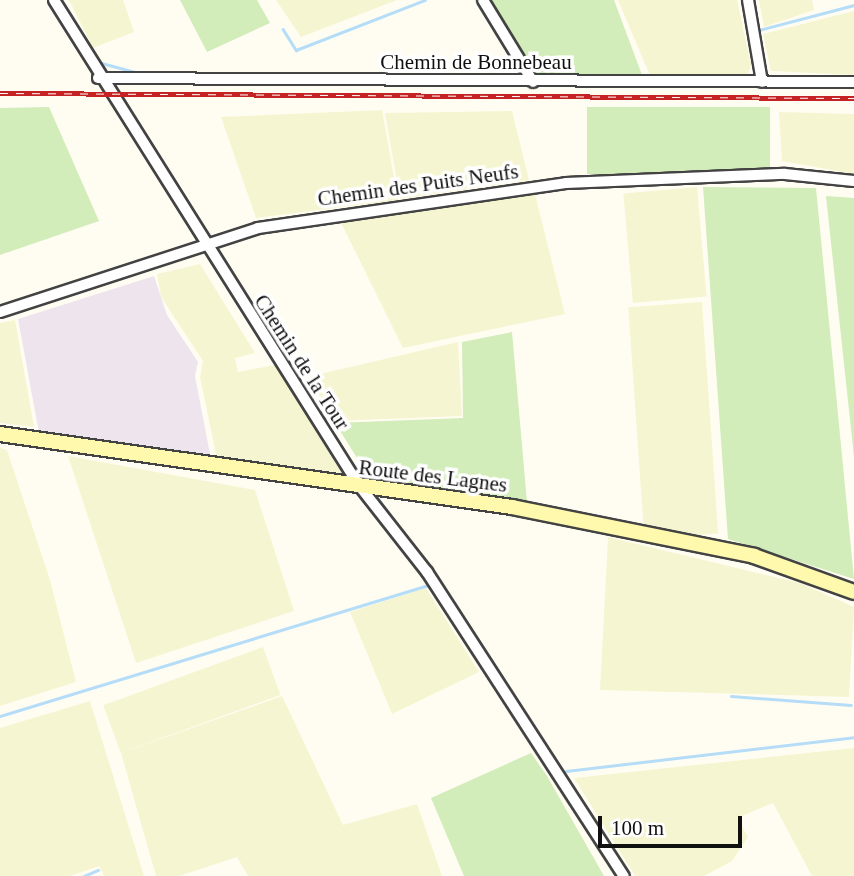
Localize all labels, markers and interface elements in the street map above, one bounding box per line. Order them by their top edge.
street label: Chemin de Bonnebeau [380,49,572,75]
street label: Chemin des Puits Neufs [316,158,520,212]
street label: Chemin de la Tour [249,289,355,435]
street label: Route des Lagnes [357,454,509,498]
scale bar [602,802,746,846]
text: 100 m [611,816,664,840]

